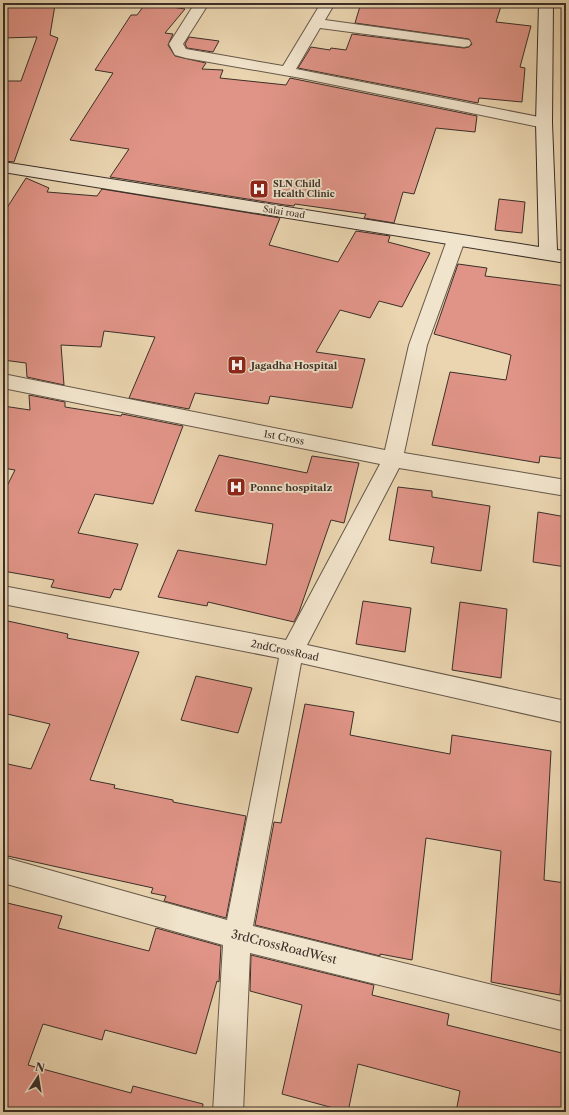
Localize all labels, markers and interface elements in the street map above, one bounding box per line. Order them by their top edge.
hospital icon: SLN Child Health Clinic [248,178,270,200]
place label: SLN Child Health Clinic [273,178,335,199]
street label: Salai road [262,203,306,220]
hospital icon: Jagadha Hospital [226,354,248,376]
place label: Jagadha Hospital [249,359,338,372]
street label: 1st Cross [262,427,305,448]
hospital icon: Ponne hospitalz [225,476,247,498]
place label: Ponne hospitalz [250,481,333,494]
street label: 2ndCrossRoad [250,637,320,664]
street label: 3rdCrossRoadWest [230,926,339,967]
north arrow [18,1057,58,1097]
text: N [34,1059,47,1075]

